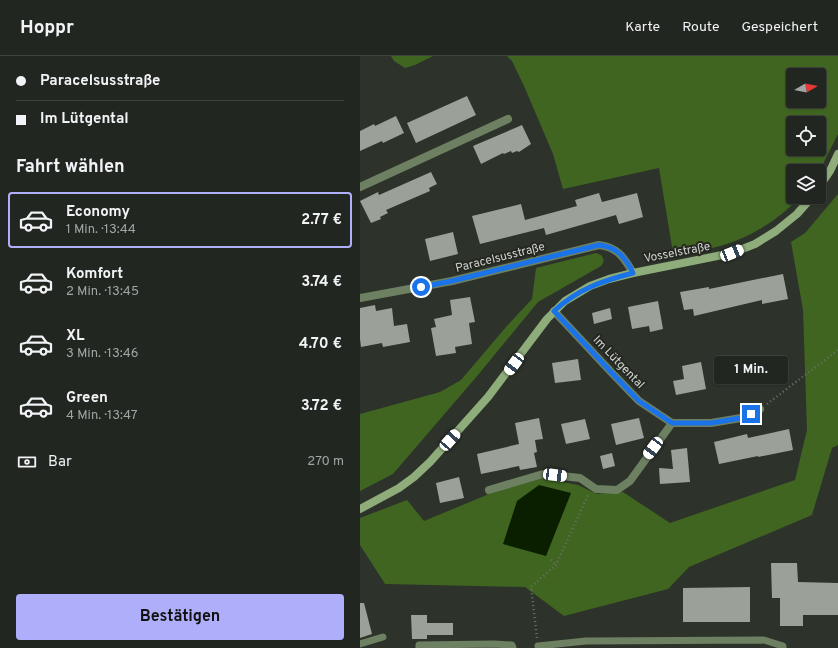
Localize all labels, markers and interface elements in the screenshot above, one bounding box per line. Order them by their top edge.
text: Hoppr [20,16,74,40]
text: Karte [625,19,660,36]
text: Route [682,19,719,36]
text: Gespeichert [741,19,818,36]
north arrow [786,68,826,108]
map controls [786,68,826,204]
text: Paracelsusstraße [40,72,160,91]
text: Im Lütgental [40,110,129,129]
button: locate [786,116,826,156]
text: Fahrt wählen [16,156,125,179]
button: layers [786,164,826,204]
icon: car [18,202,54,238]
text: Economy [66,203,130,222]
text: 2.77 € [301,211,342,230]
text: 1 Min. · 13:44 [66,222,136,238]
street label: Paracelsusstraße [454,239,547,277]
street label: Vosselstraße [643,239,712,267]
car [719,243,745,263]
icon: car [18,264,54,300]
text: Komfort [66,265,123,284]
text: 3.74 € [301,273,342,292]
route start [412,278,430,296]
text: 2 Min. · 13:45 [66,284,139,300]
icon: car [18,326,54,362]
text: XL [66,327,84,346]
street label: Im Lütgental [589,333,648,393]
text: 4.70 € [299,335,342,354]
text: 3 Min. · 13:46 [66,346,139,362]
car [502,351,526,377]
callout: 1 Min. [714,356,788,384]
text: 1 Min. [734,362,768,378]
icon: car [18,388,54,424]
text: Green [66,389,108,408]
text: 3.72 € [301,397,342,416]
route end [742,405,760,423]
text: 4 Min. · 13:47 [66,408,138,424]
car [438,427,462,453]
car [641,435,665,461]
icon: cash [16,451,38,473]
text: Bar [48,453,72,472]
text: 270 m [307,454,344,470]
car [542,468,568,482]
button: Bestätigen [16,594,344,640]

